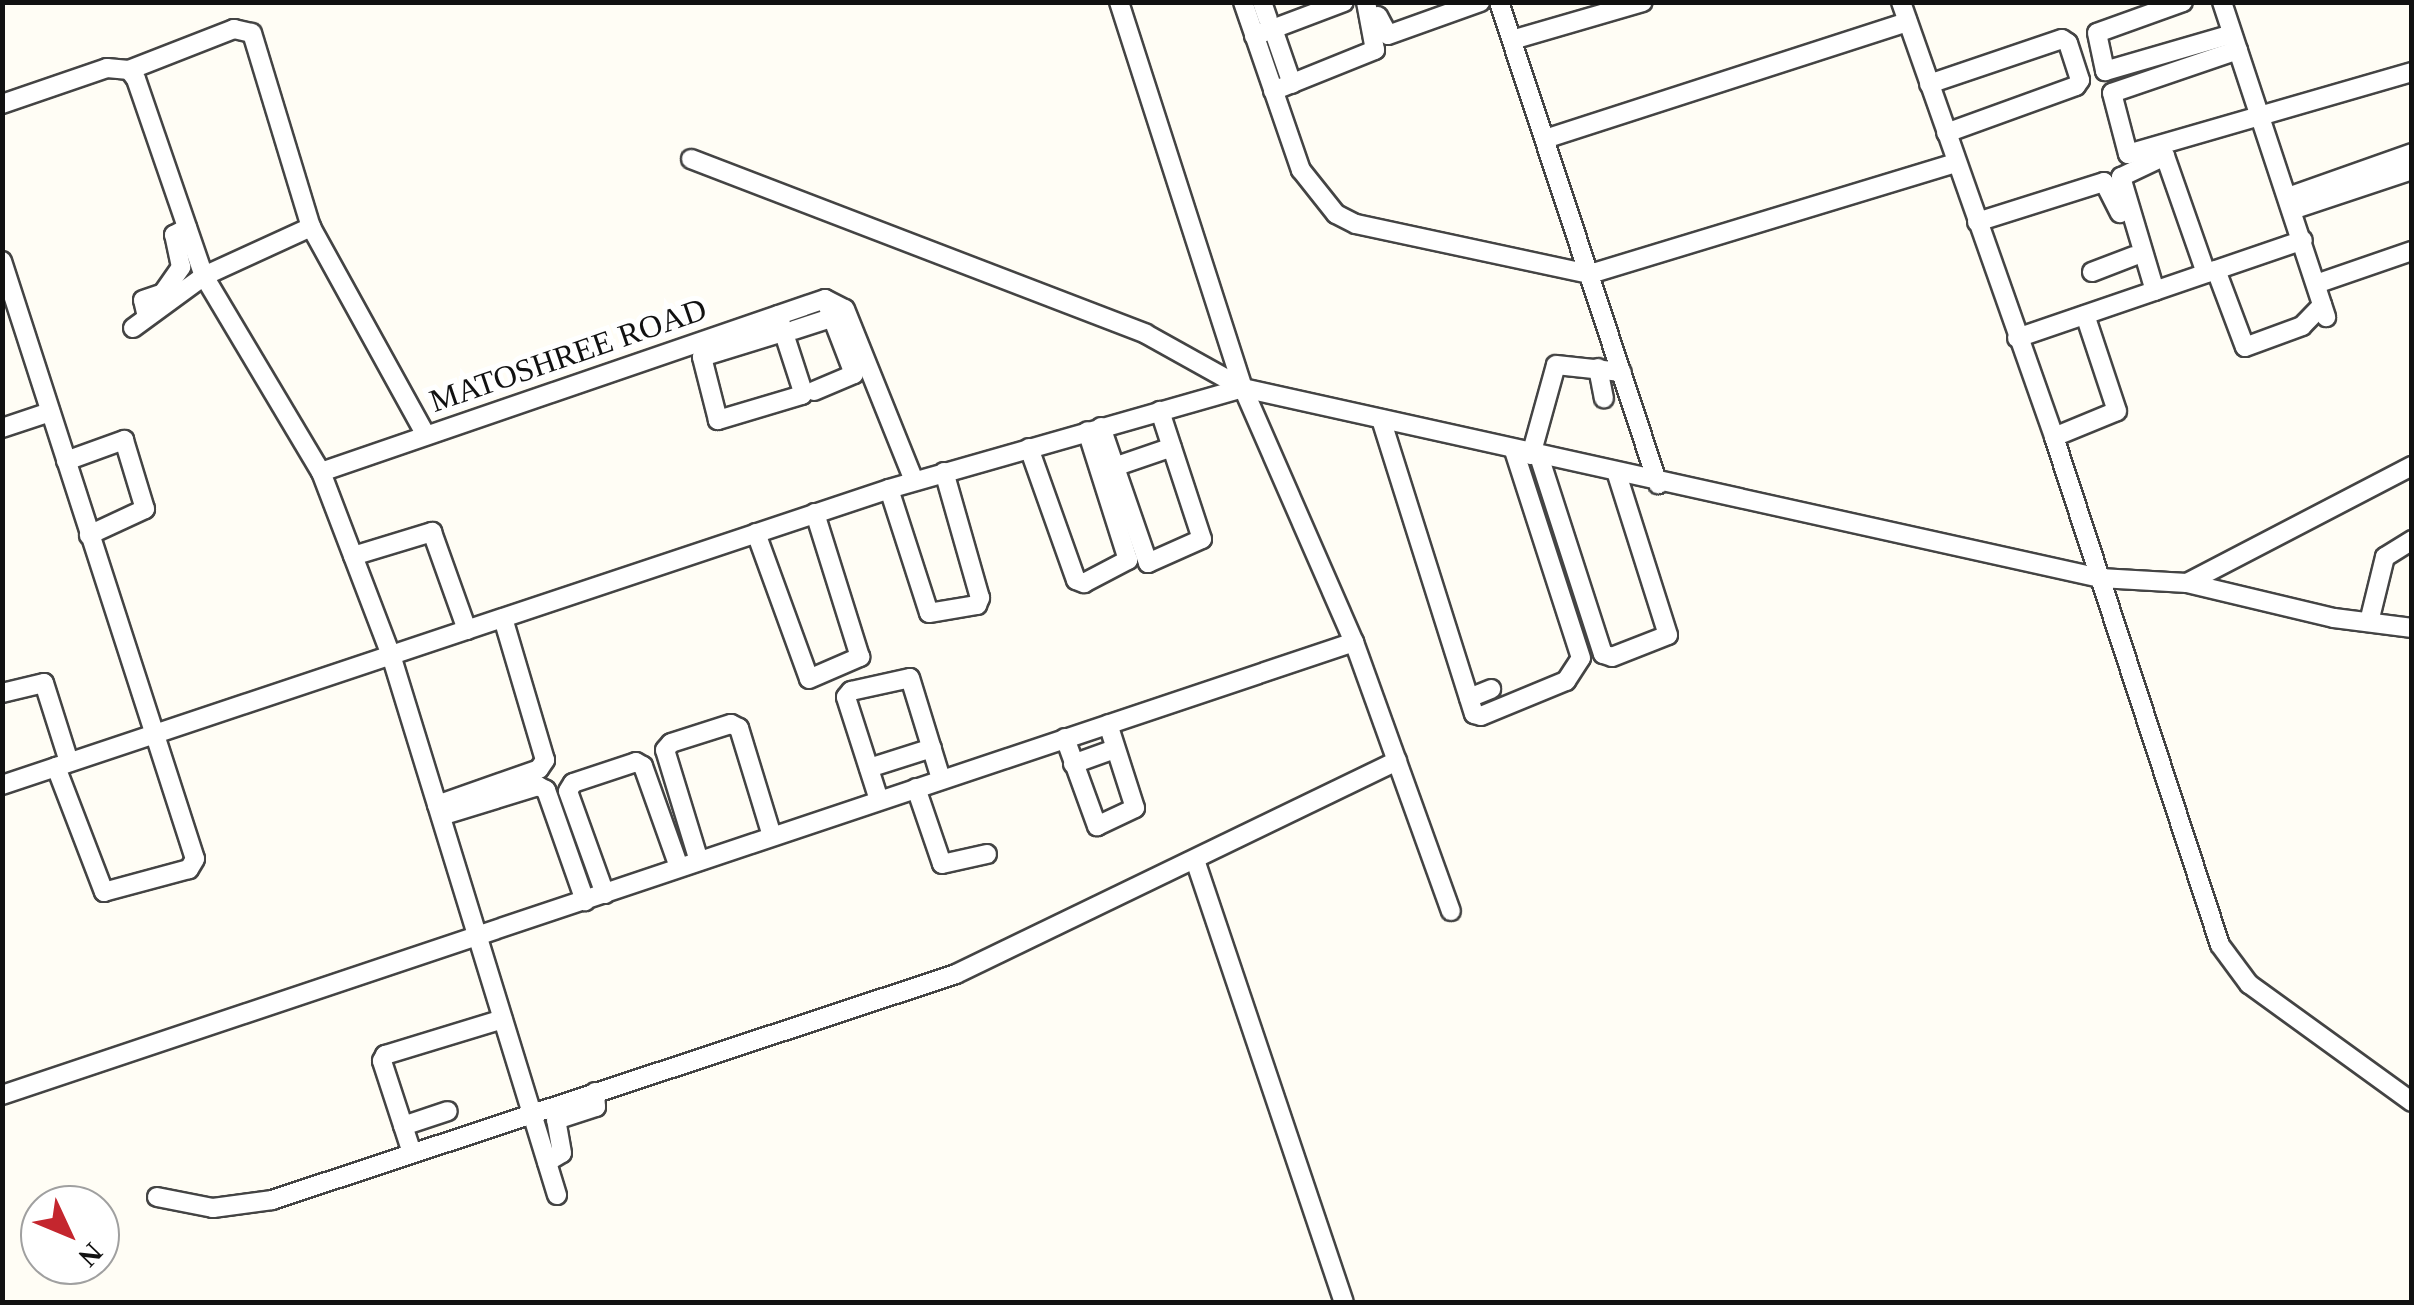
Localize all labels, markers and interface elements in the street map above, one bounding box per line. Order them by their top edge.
street label: MATOSHREE ROAD [425,290,711,420]
north arrow [20,1185,120,1285]
text: N [72,1237,109,1273]

